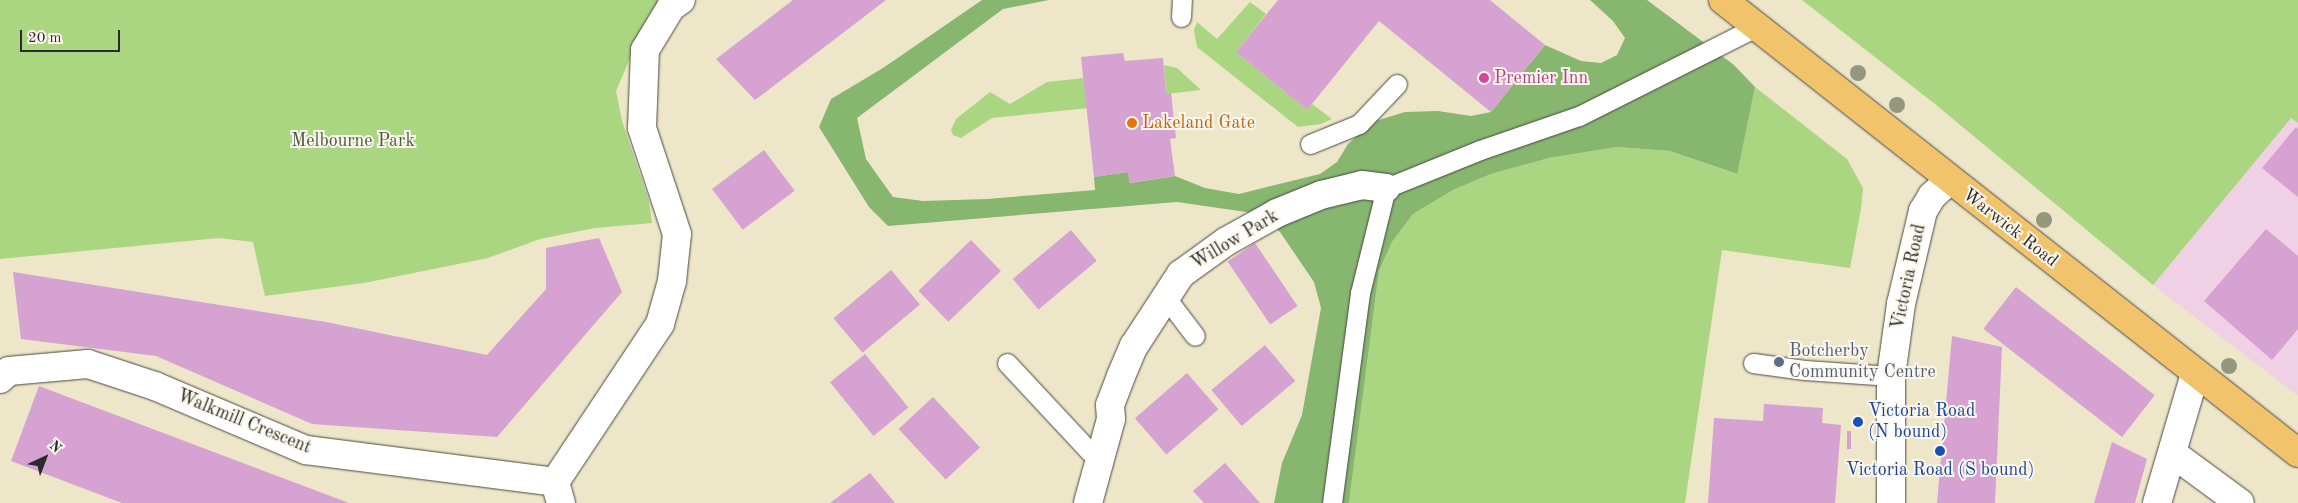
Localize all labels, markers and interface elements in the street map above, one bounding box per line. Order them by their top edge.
scale bar [22,20,122,52]
text: 20 m [28,31,62,46]
place label: Premier Inn [1494,67,1588,89]
marker: Premier Inn [1478,72,1490,84]
place label: Lakeland Gate [1142,112,1255,134]
marker: Lakeland Gate [1126,117,1138,129]
park label: Melbourne Park [291,130,415,152]
street label: Warwick Road [1958,184,2062,272]
street label: Willow Park [1188,206,1282,274]
street label: Victoria Road [1887,222,1931,332]
place label: Botcherby Community Centre [1789,341,1936,384]
marker: Botcherby Community Centre [1773,356,1785,368]
street label: Walkmill Crescent [174,385,314,459]
place label: Victoria Road (N bound) [1868,401,1975,444]
marker: Victoria Road (N bound) [1852,416,1864,428]
north arrow [20,433,70,483]
text: N [47,438,64,456]
marker: Victoria Road (S bound) [1934,445,1946,457]
place label: Victoria Road (S bound) [1846,459,2034,481]

